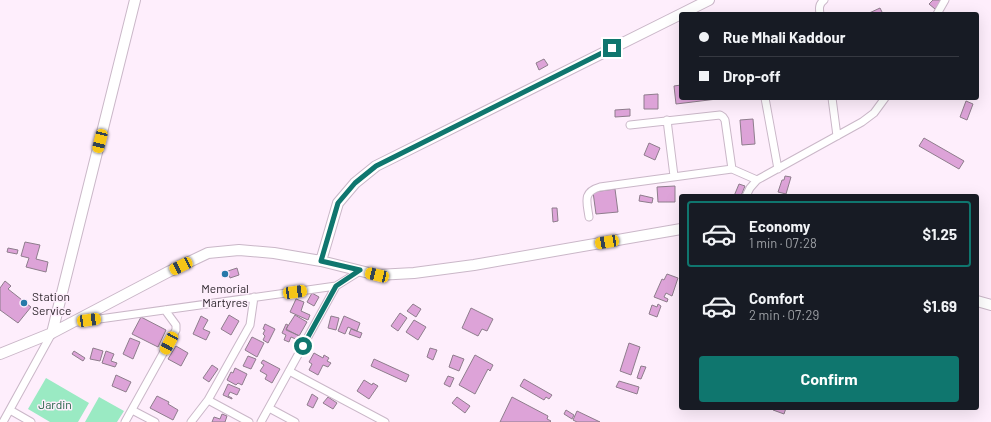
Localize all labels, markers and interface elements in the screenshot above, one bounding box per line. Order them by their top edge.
text: Rue Mhali Kaddour [723,28,845,46]
route end [603,39,621,57]
text: Drop-off [723,67,781,85]
car [91,128,109,154]
icon: car [701,216,737,252]
text: Economy [749,217,810,235]
text: $1.25 [923,225,957,243]
car [594,234,620,250]
text: 1 min · 07:28 [749,235,817,251]
car [168,255,194,277]
car [364,266,390,284]
marker: Memorial Martyres [220,269,230,279]
place label: Memorial Martyres [201,281,249,309]
car [282,284,308,300]
icon: car [701,288,737,324]
place label: Station Service [32,289,71,317]
text: Comfort [749,289,804,307]
text: $1.69 [923,297,957,315]
marker: Station Service [19,298,29,308]
text: 2 min · 07:29 [749,307,819,323]
car [76,312,102,328]
car [158,330,180,356]
route start [294,337,312,355]
button: Confirm [699,356,959,402]
park label: Jardin [38,397,72,411]

